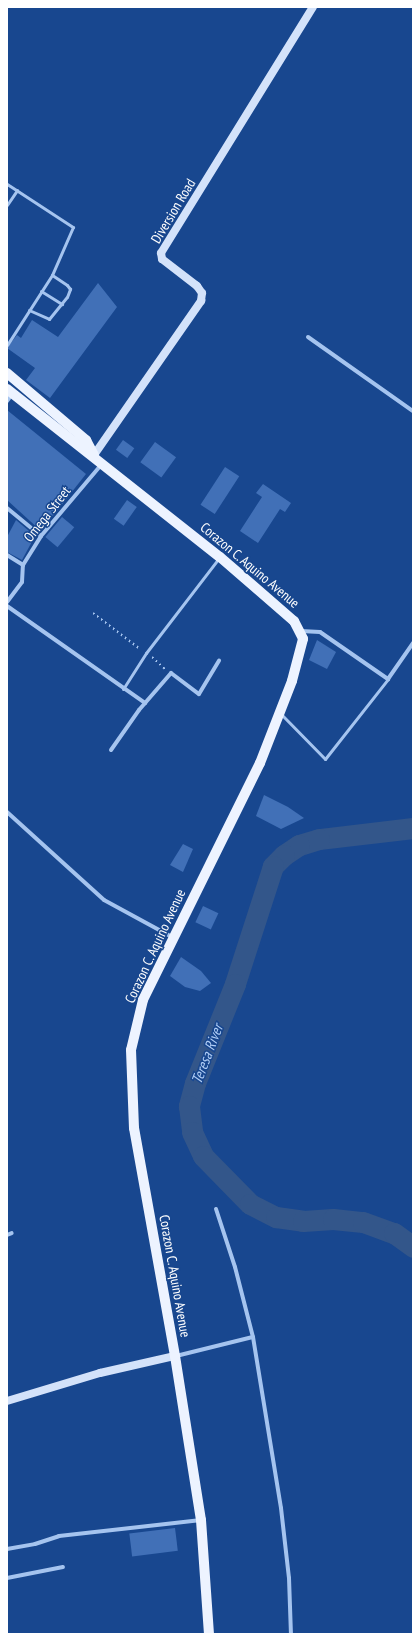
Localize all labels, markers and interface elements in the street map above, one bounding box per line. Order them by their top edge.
street label: Diversion Road [147,176,199,246]
street label: Omega Street [20,483,74,545]
street label: Corazon C. Aquino Avenue [196,518,304,612]
street label: Corazon C. Aquino Avenue [121,886,189,1006]
water label: Teresa River [187,1022,227,1086]
street label: Corazon C. Aquino Avenue [156,1213,194,1339]

